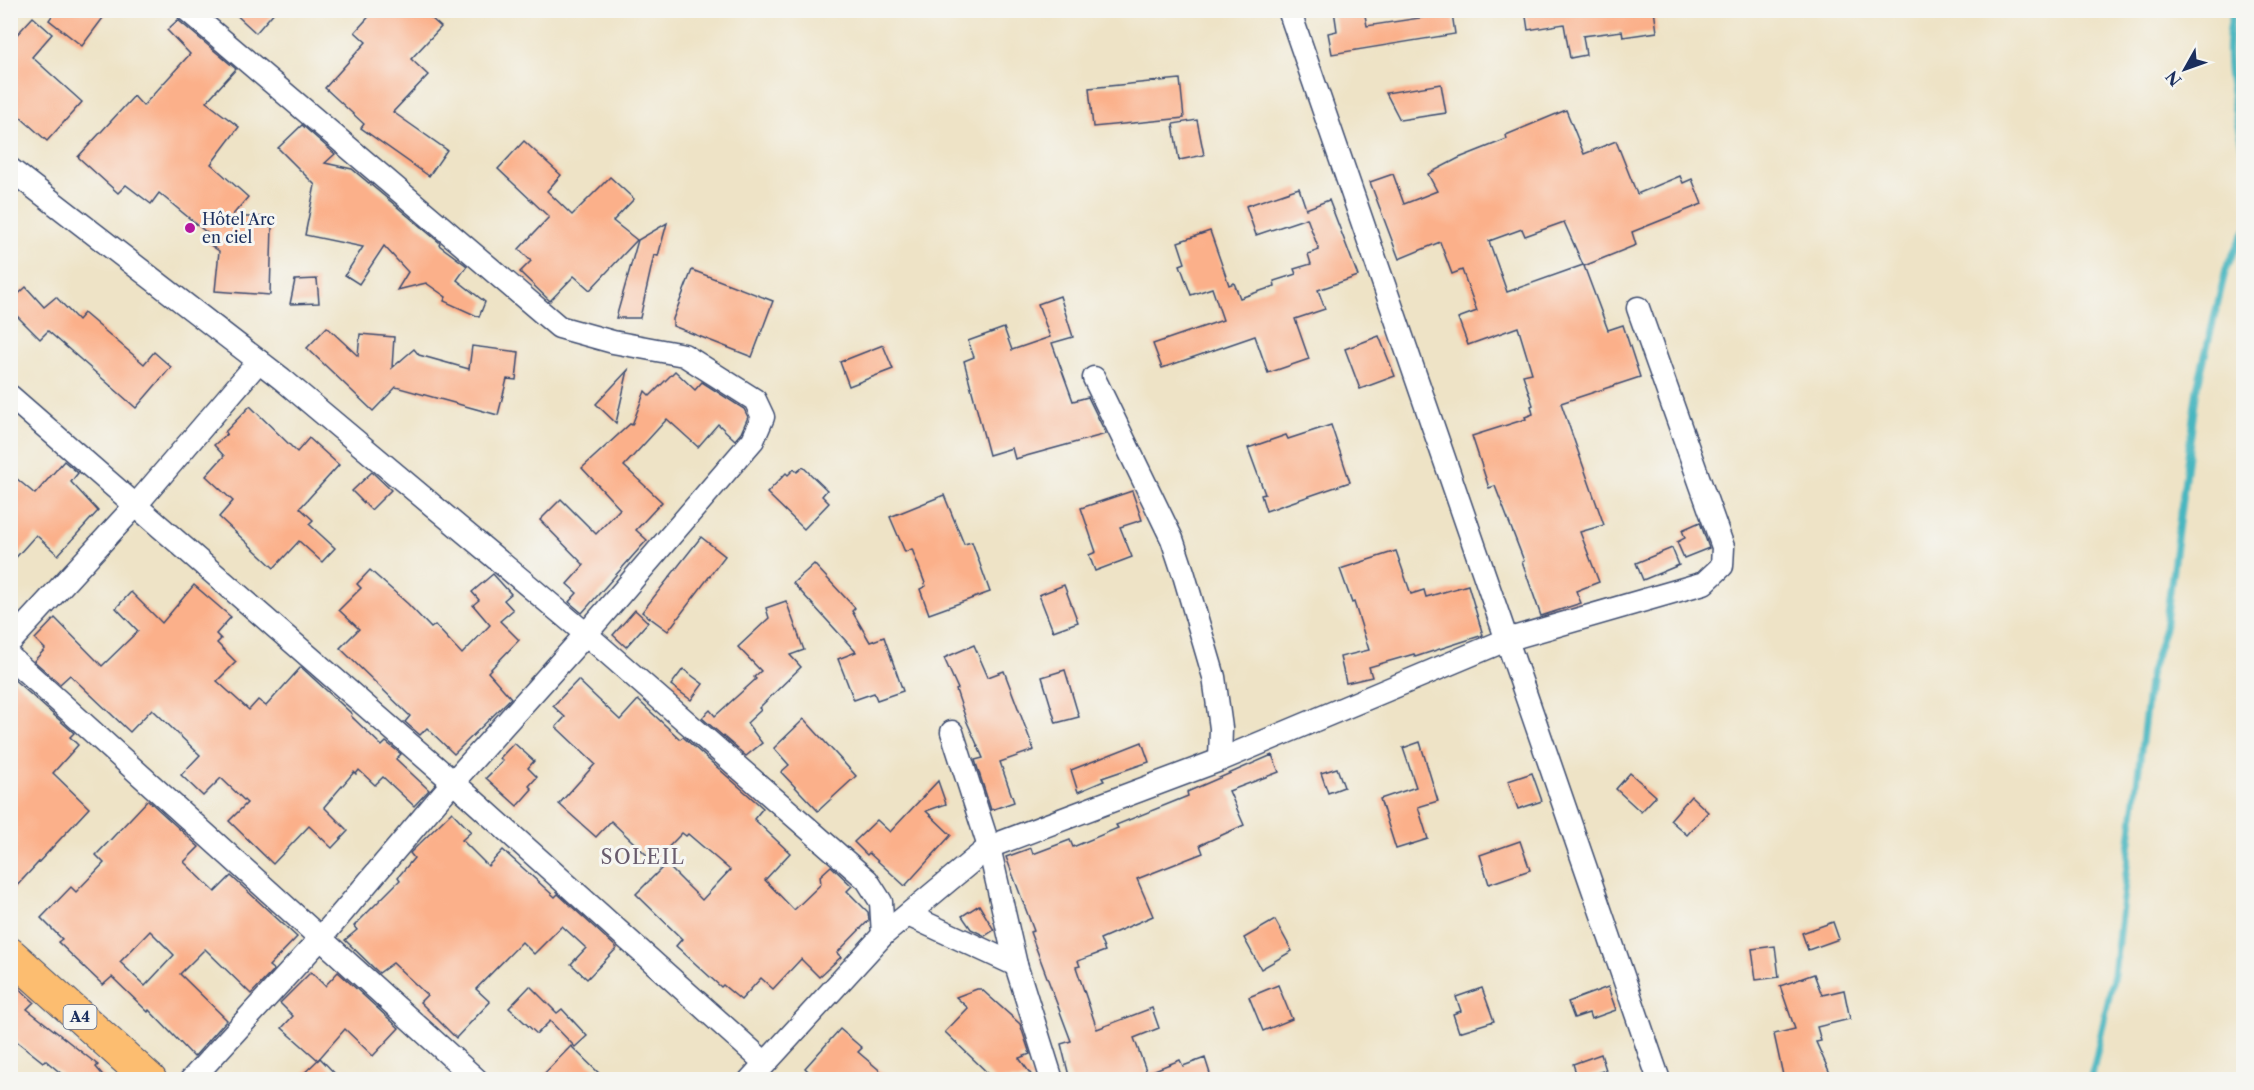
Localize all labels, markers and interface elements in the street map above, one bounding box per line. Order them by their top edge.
north arrow [2155,39,2215,99]
text: N [2161,67,2186,90]
place label: Hôtel Arc en ciel [202,209,275,247]
marker: Hôtel Arc en ciel [183,221,197,235]
district label: SOLEIL [601,845,685,869]
road number: A4 [64,1005,97,1029]

